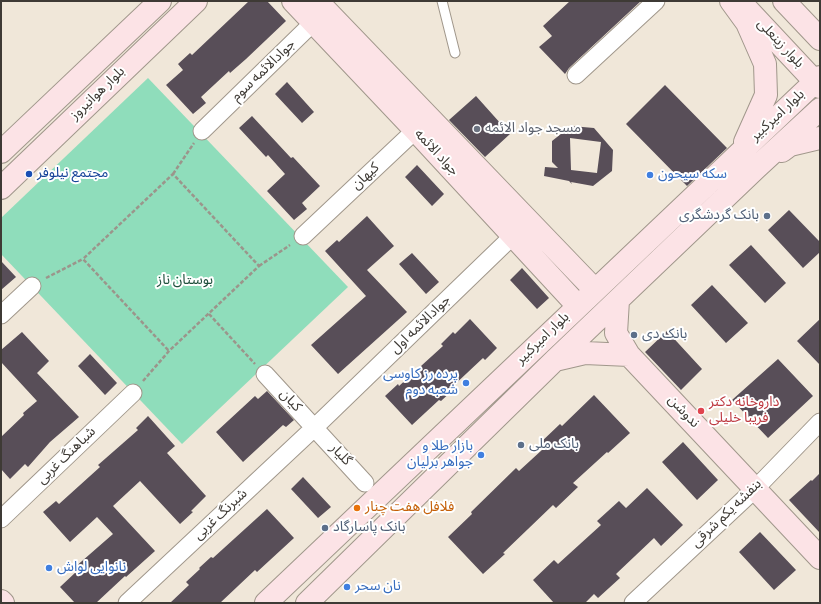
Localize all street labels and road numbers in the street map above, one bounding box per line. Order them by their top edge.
street label: بلوار زینعلی [753,16,807,72]
street label: جوادالائمه سوم [229,36,299,106]
street label: بلوار هوانیروز [67,64,129,124]
street label: بلوار امیرکبیر [747,87,809,145]
street label: جواد الائمه [410,126,462,180]
street label: کیهان [349,160,383,194]
street label: جوادالائمه اول [387,292,455,358]
street label: بلوار امیرکبیر [513,309,573,369]
street label: کیان [275,386,305,416]
street label: ندوشن [664,392,702,432]
street label: شباهنگ غربی [34,424,100,488]
street label: گلیار [326,440,354,470]
street label: بنفشه یکم شرقی [688,476,766,552]
street label: شبرنگ غربی [191,486,251,544]

